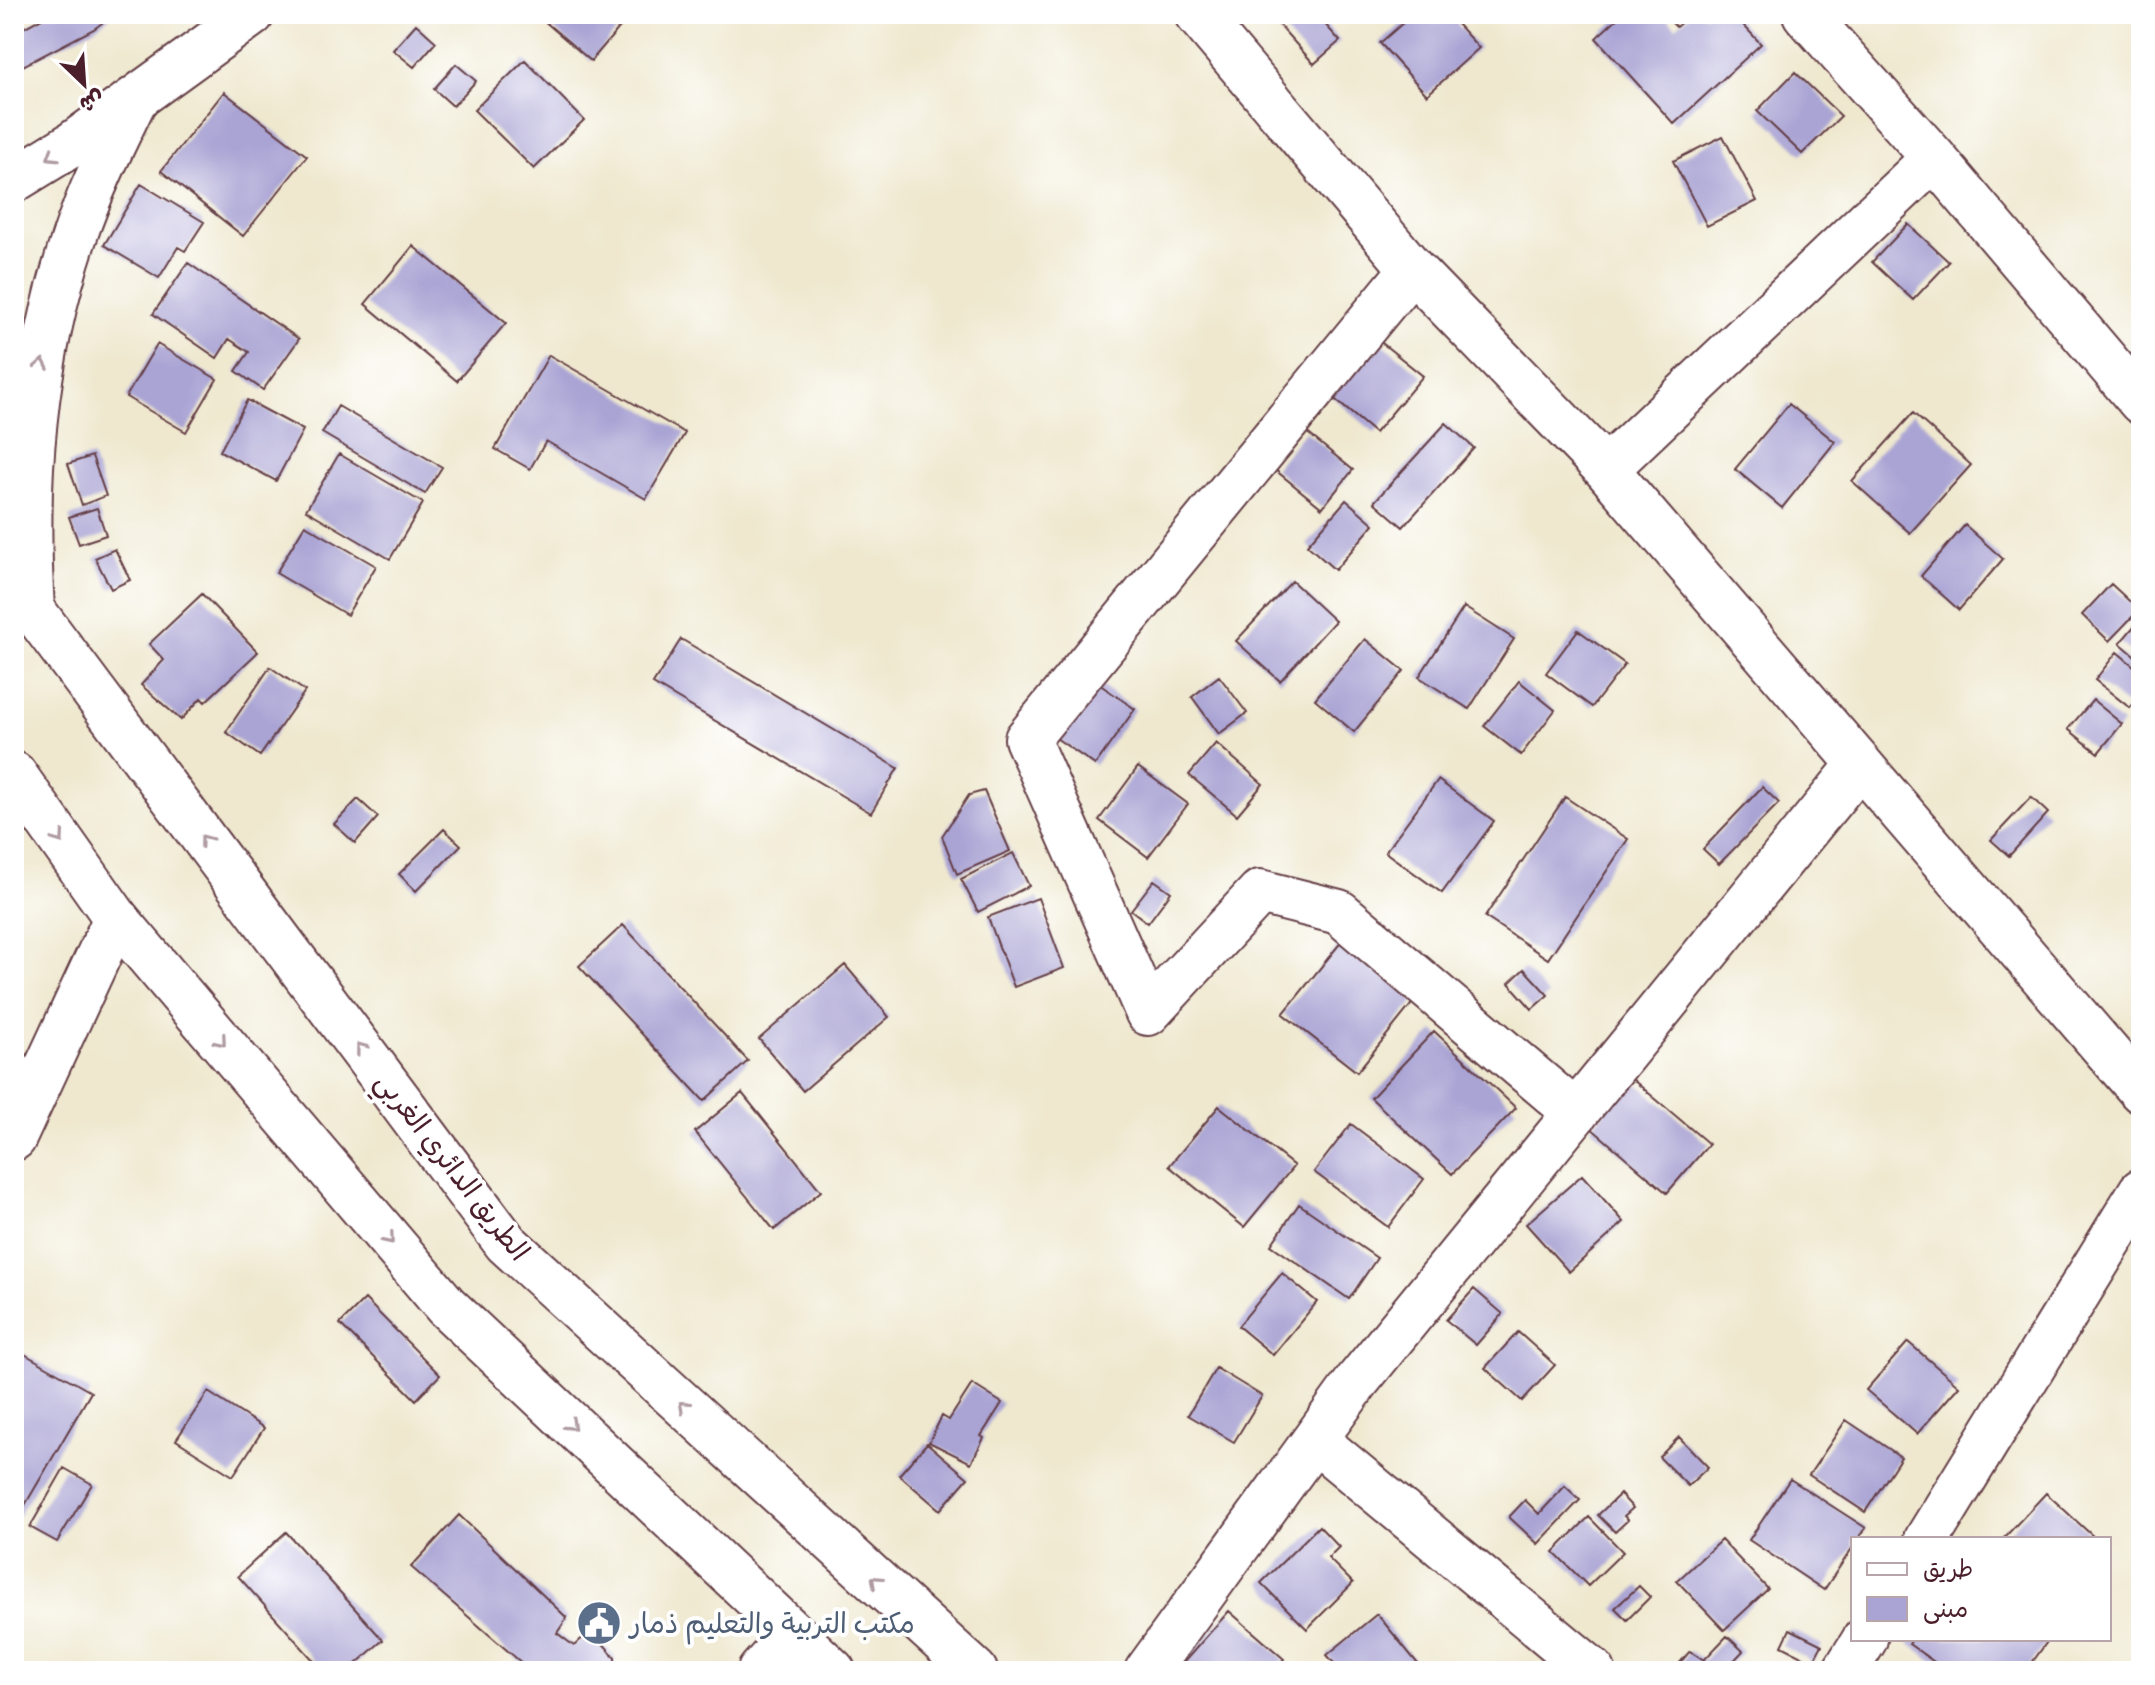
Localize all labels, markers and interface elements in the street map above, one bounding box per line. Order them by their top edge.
north arrow [44,44,124,124]
text: ش [76,84,109,120]
one-way arrow [46,147,61,162]
one-way arrow [32,358,49,371]
one-way arrow [49,830,64,844]
one-way arrow [201,834,215,849]
one-way arrow [211,1032,226,1047]
one-way arrow [356,1043,370,1057]
street label: الطريق الدائري الغربي [362,1064,538,1272]
one-way arrow [379,1230,394,1245]
one-way arrow [679,1400,693,1415]
one-way arrow [562,1415,577,1429]
legend [1851,1537,2111,1641]
text: طريق [1923,1553,1973,1583]
one-way arrow [871,1575,885,1590]
text: مبنى [1923,1593,1968,1624]
public building icon: مكتب التربية والتعليم ذمار [575,1599,623,1647]
place label: مكتب التربية والتعليم ذمار [628,1605,915,1645]

